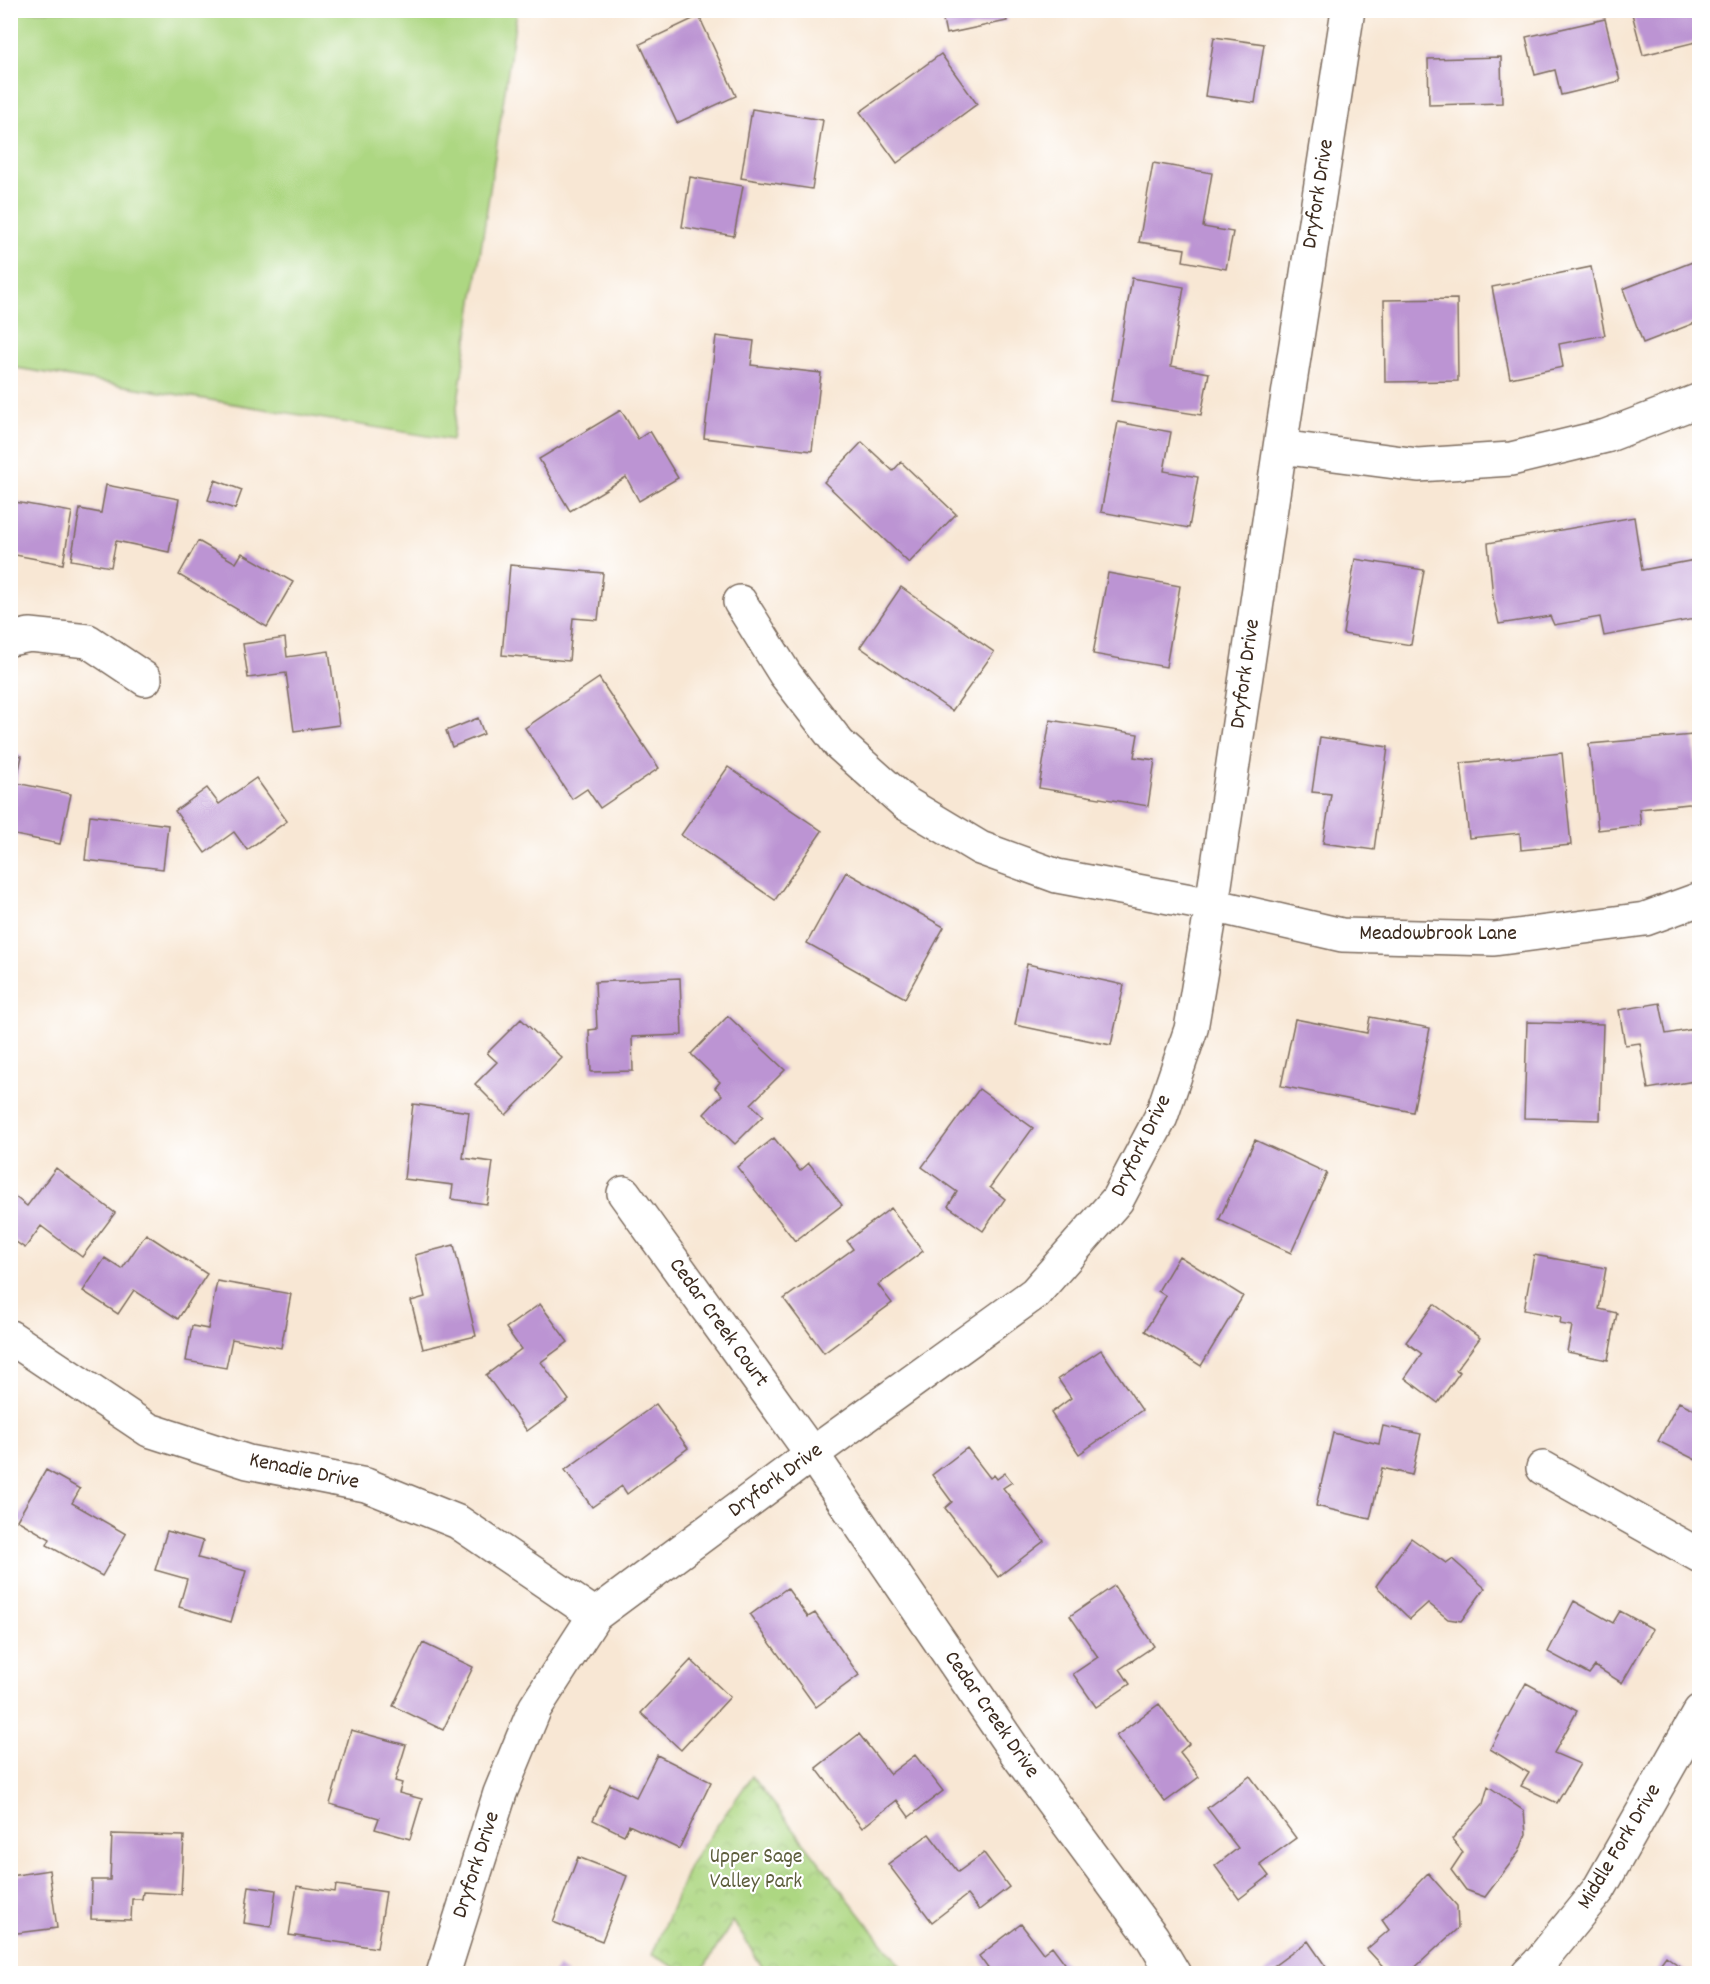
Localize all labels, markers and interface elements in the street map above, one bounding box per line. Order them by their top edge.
street label: Dryfork Drive [1295,137,1343,251]
street label: Dryfork Drive [1223,617,1269,731]
street label: Meadowbrook Lane [1359,919,1517,950]
street label: Dryfork Drive [1104,1090,1180,1202]
street label: Cedar Creek Court [660,1252,776,1394]
street label: Dryfork Drive [722,1436,830,1526]
street label: Kenadie Drive [246,1445,362,1499]
street label: Cedar Creek Drive [936,1645,1046,1785]
street label: Middle Fork Drive [1570,1778,1670,1916]
street label: Dryfork Drive [445,1808,509,1922]
park label: Upper Sage Valley Park [709,1842,803,1898]

